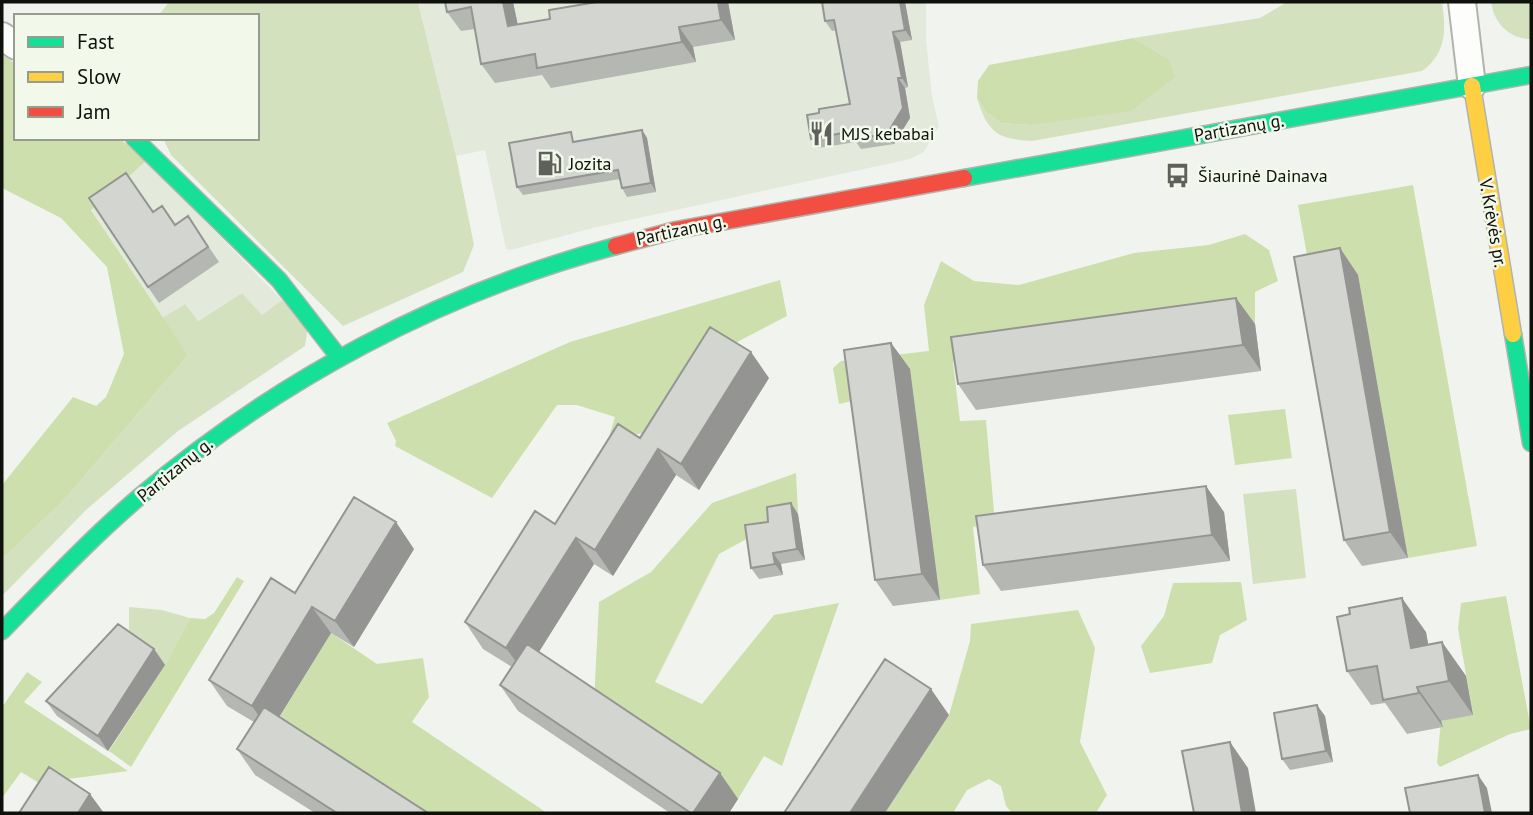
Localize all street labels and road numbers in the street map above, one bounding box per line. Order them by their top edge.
street label: Partizanų g. [1192,108,1286,147]
street label: V. Krėvės pr. [1474,176,1513,269]
street label: Partizanų g. [634,209,728,250]
street label: Partizanų g. [132,432,217,507]

